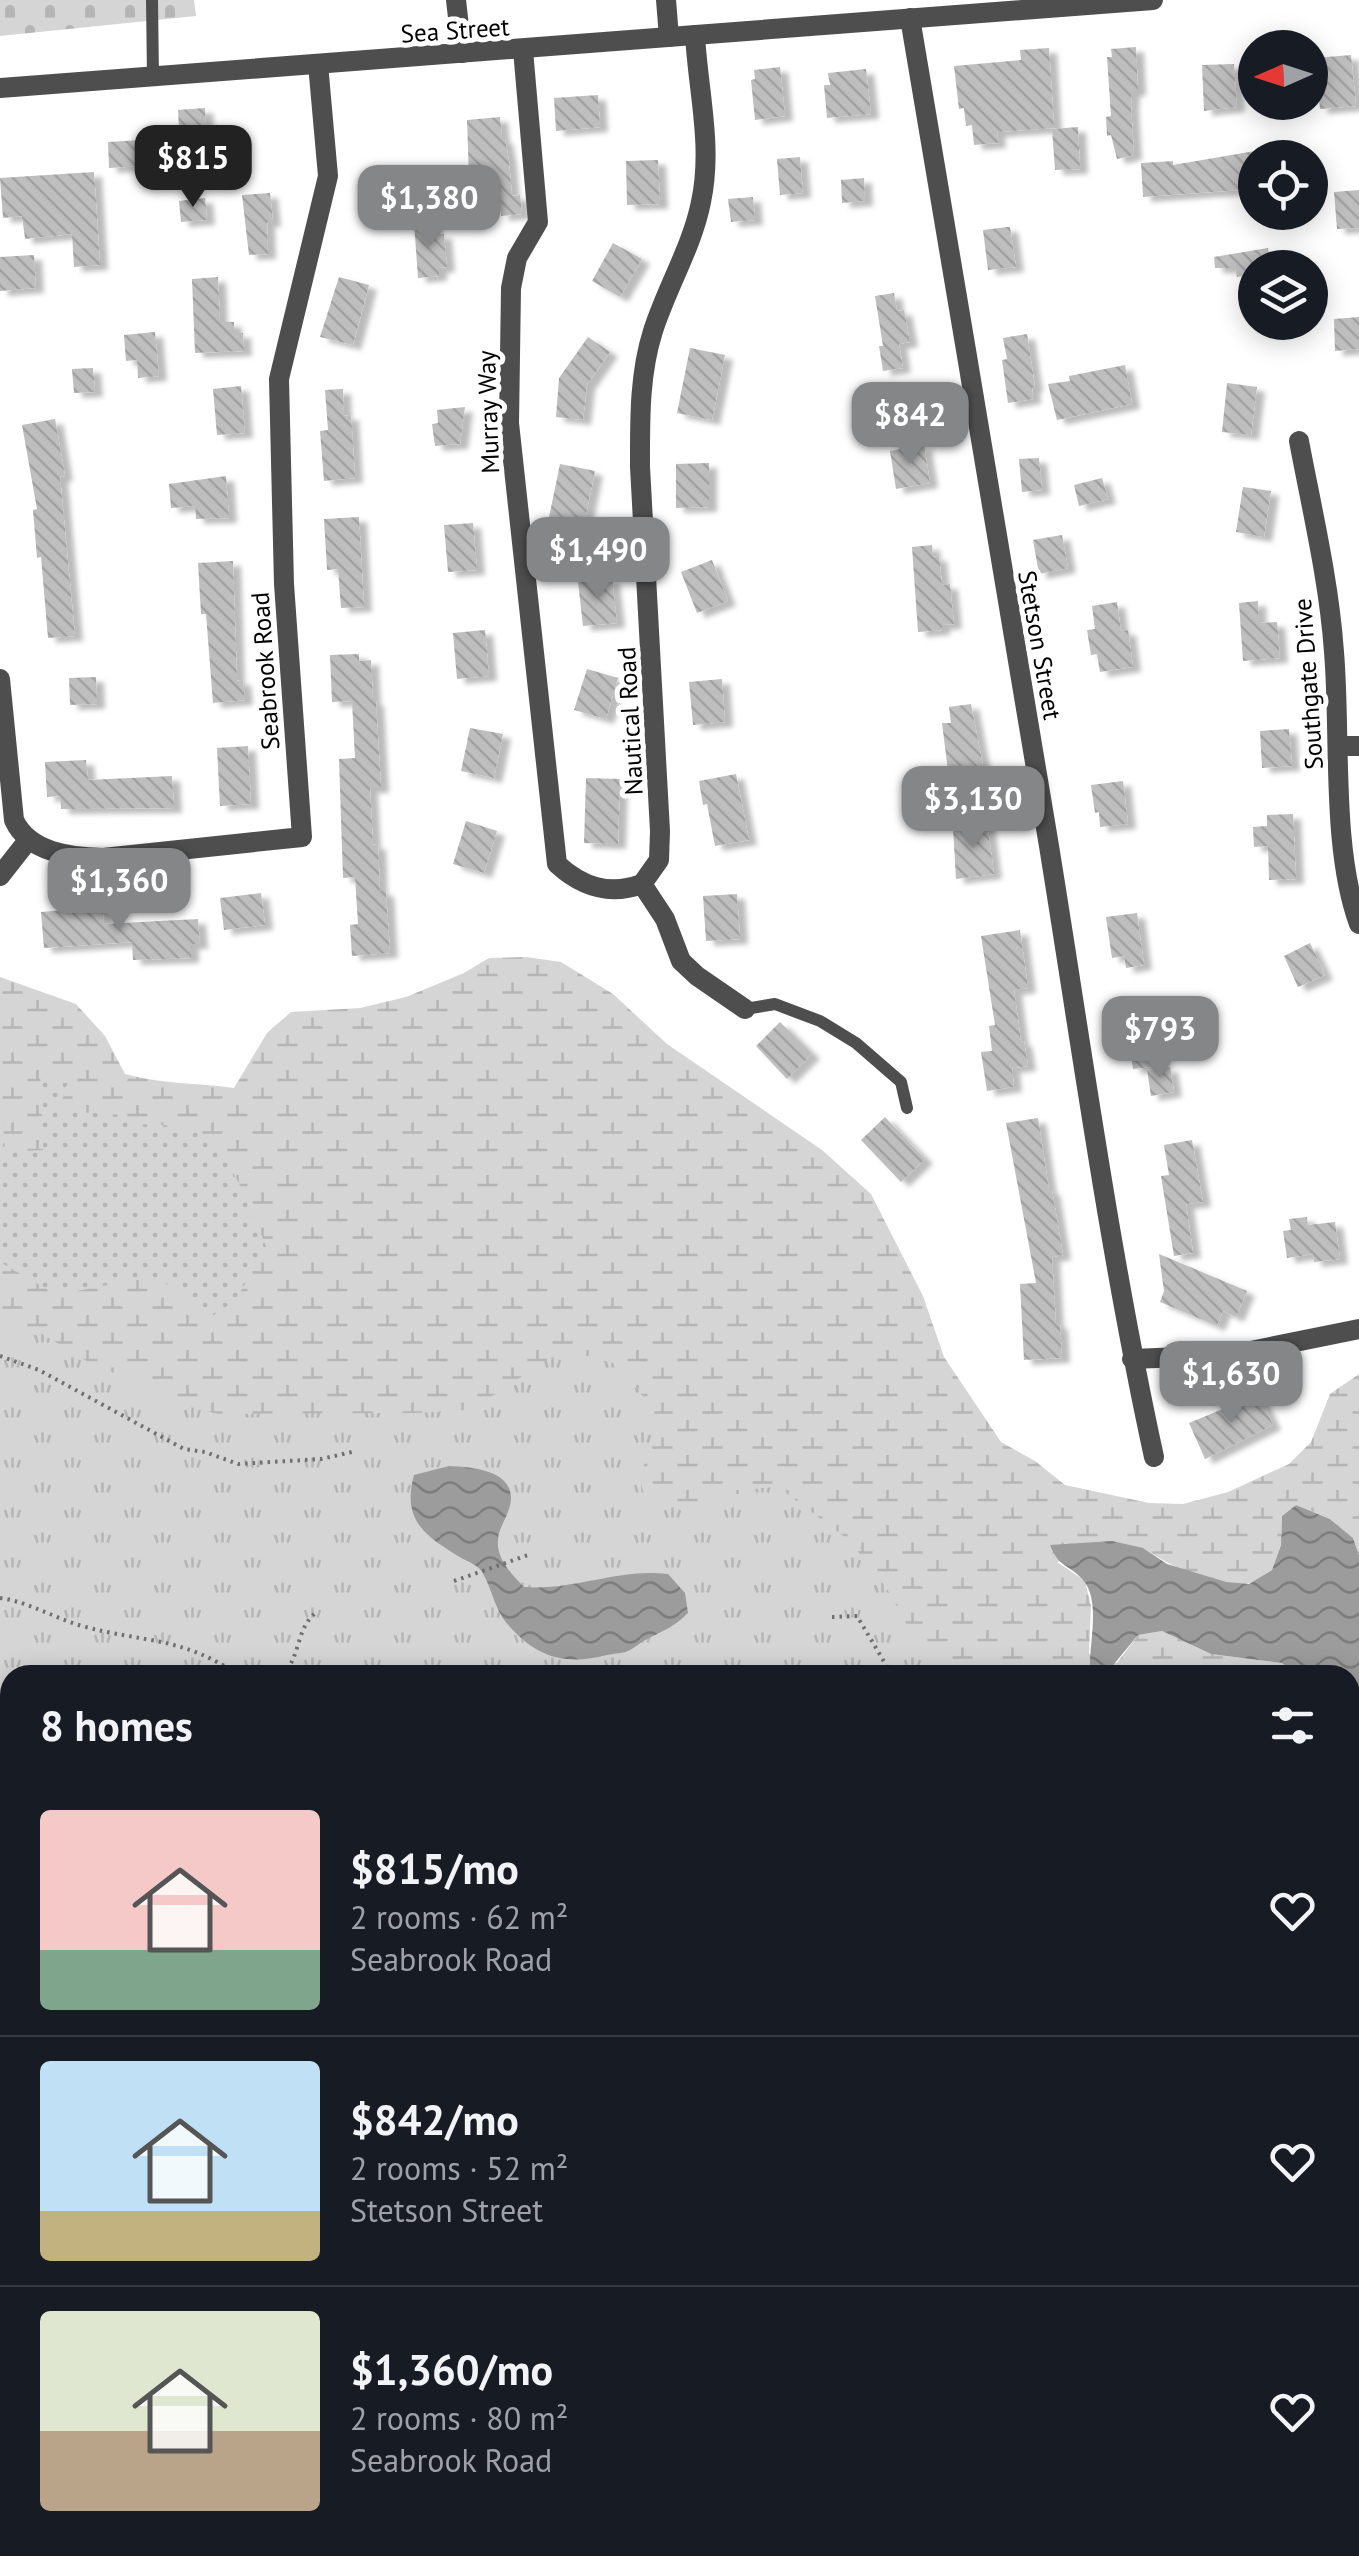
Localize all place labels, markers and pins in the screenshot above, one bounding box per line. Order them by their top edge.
pin: $815 [134,125,252,210]
pin: $1,380 [348,165,510,250]
pin: $842 [851,382,969,467]
pin: $1,490 [517,517,679,602]
pin: $3,130 [892,766,1054,851]
pin: $1,360 [38,848,200,933]
pin: $793 [1101,996,1219,1081]
pin: $1,630 [1150,1341,1312,1426]

